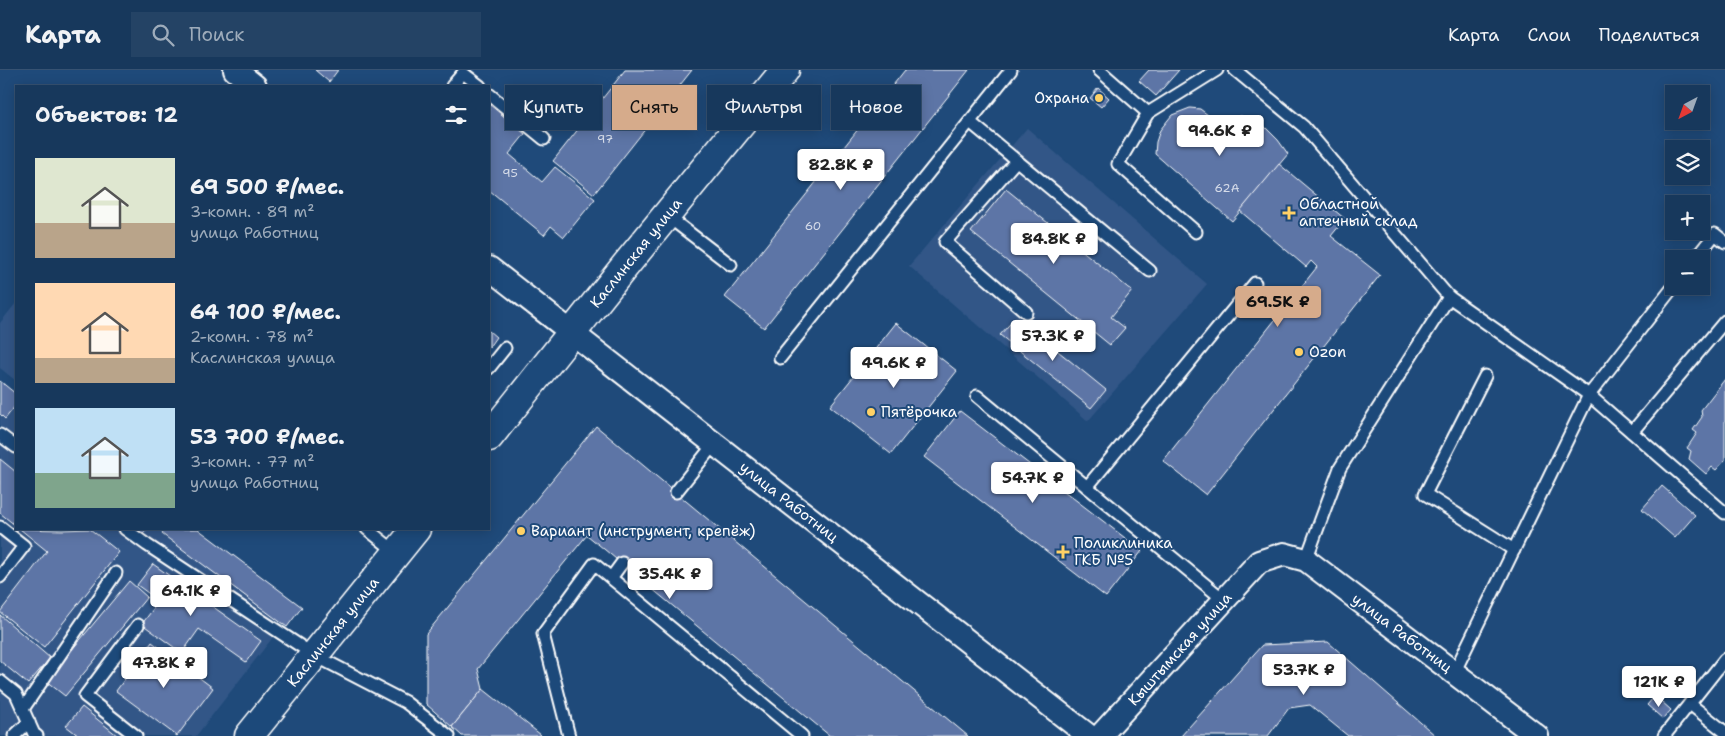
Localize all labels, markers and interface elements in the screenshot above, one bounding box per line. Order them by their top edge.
search box [131,12,481,57]
text: Карта [25,19,101,51]
icon: search [149,21,177,49]
text: Поиск [189,22,244,47]
text: Карта [1448,23,1499,47]
text: Слои [1527,23,1571,47]
text: Поделиться [1599,23,1700,47]
chip: Купить [505,85,602,130]
chip: Снять [612,85,697,130]
chip: Фильтры [707,85,821,130]
chip: Новое [831,85,921,130]
north arrow [1665,85,1710,130]
map controls [1665,85,1710,295]
place label: Охрана [1034,88,1090,108]
marker: Охрана [1093,92,1105,104]
text: Объектов: 12 [35,101,178,129]
icon: filters [442,101,470,129]
pin: 94.6K ₽ [1174,114,1266,157]
text: 94.6K ₽ [1188,120,1252,141]
house number: 97 [597,131,613,147]
button: layers [1665,140,1710,185]
pin: 82.8K ₽ [795,148,887,191]
text: 82.8K ₽ [808,154,874,175]
house number: 95 [502,165,518,181]
text: 69 500 ₽/мес. [190,173,344,201]
icon: home [75,178,135,238]
house number: 62А [1215,180,1240,196]
street label: Каслинская улица [585,193,687,312]
place label: Областной аптечный склад [1299,194,1418,231]
button: + [1665,195,1710,240]
text: 3-комн. · 89 m² [190,201,315,222]
marker: Областной аптечный склад [1283,207,1295,219]
house number: 60 [805,218,821,234]
text: улица Работниц [190,222,319,243]
pin: 84.8K ₽ [1008,222,1100,265]
text: 84.8K ₽ [1022,228,1086,249]
button: − [1665,250,1710,295]
pin: 69.5K ₽ [1232,286,1324,328]
text: 69.5K ₽ [1246,291,1310,312]
text: 64 100 ₽/мес. [190,298,341,326]
icon: home [75,303,135,363]
pin: 57.3K ₽ [1007,320,1099,362]
text: 57.3K ₽ [1022,325,1084,346]
text: 2-комн. · 78 m² [190,326,314,347]
place label: Ozon [1309,342,1346,362]
pin: 49.6K ₽ [848,346,940,389]
marker: Ozon [1293,346,1305,358]
text: Каслинская улица [190,347,335,368]
text: 49.6K ₽ [862,352,926,373]
place label: Пятёрочка [881,402,958,422]
marker: Пятёрочка [865,406,877,418]
text: 53 700 ₽/мес. [190,423,345,451]
icon: home [75,428,135,488]
text: 3-комн. · 77 m² [190,451,315,472]
street label: улица Работниц [735,457,843,547]
pin: 54.7K ₽ [987,462,1079,504]
text: 54.7K ₽ [1002,467,1064,488]
text: улица Работниц [190,472,319,493]
place label: Вариант (инструмент, крепёж) [531,521,755,541]
marker: Вариант (инструмент, крепёж) [515,525,527,537]
place label: Поликлиника ГКБ №5 [1074,533,1173,570]
marker: Поликлиника ГКБ №5 [1056,545,1070,559]
pin: 35.4K ₽ [624,558,716,600]
text: 35.4K ₽ [639,563,701,584]
street label: Каслинская улица [282,572,384,691]
pin: 64.1K ₽ [145,574,237,617]
text: 64.1K ₽ [161,580,221,601]
street label: Кыштымская улица [1124,588,1237,710]
street label: улица Работниц [1348,589,1456,677]
pin: 47.8K ₽ [118,646,210,689]
text: 47.8K ₽ [132,652,196,673]
pin: 53.7K ₽ [1258,654,1350,696]
text: 53.7K ₽ [1273,659,1335,680]
pin: 121K ₽ [1618,666,1700,708]
text: 121K ₽ [1633,671,1685,692]

